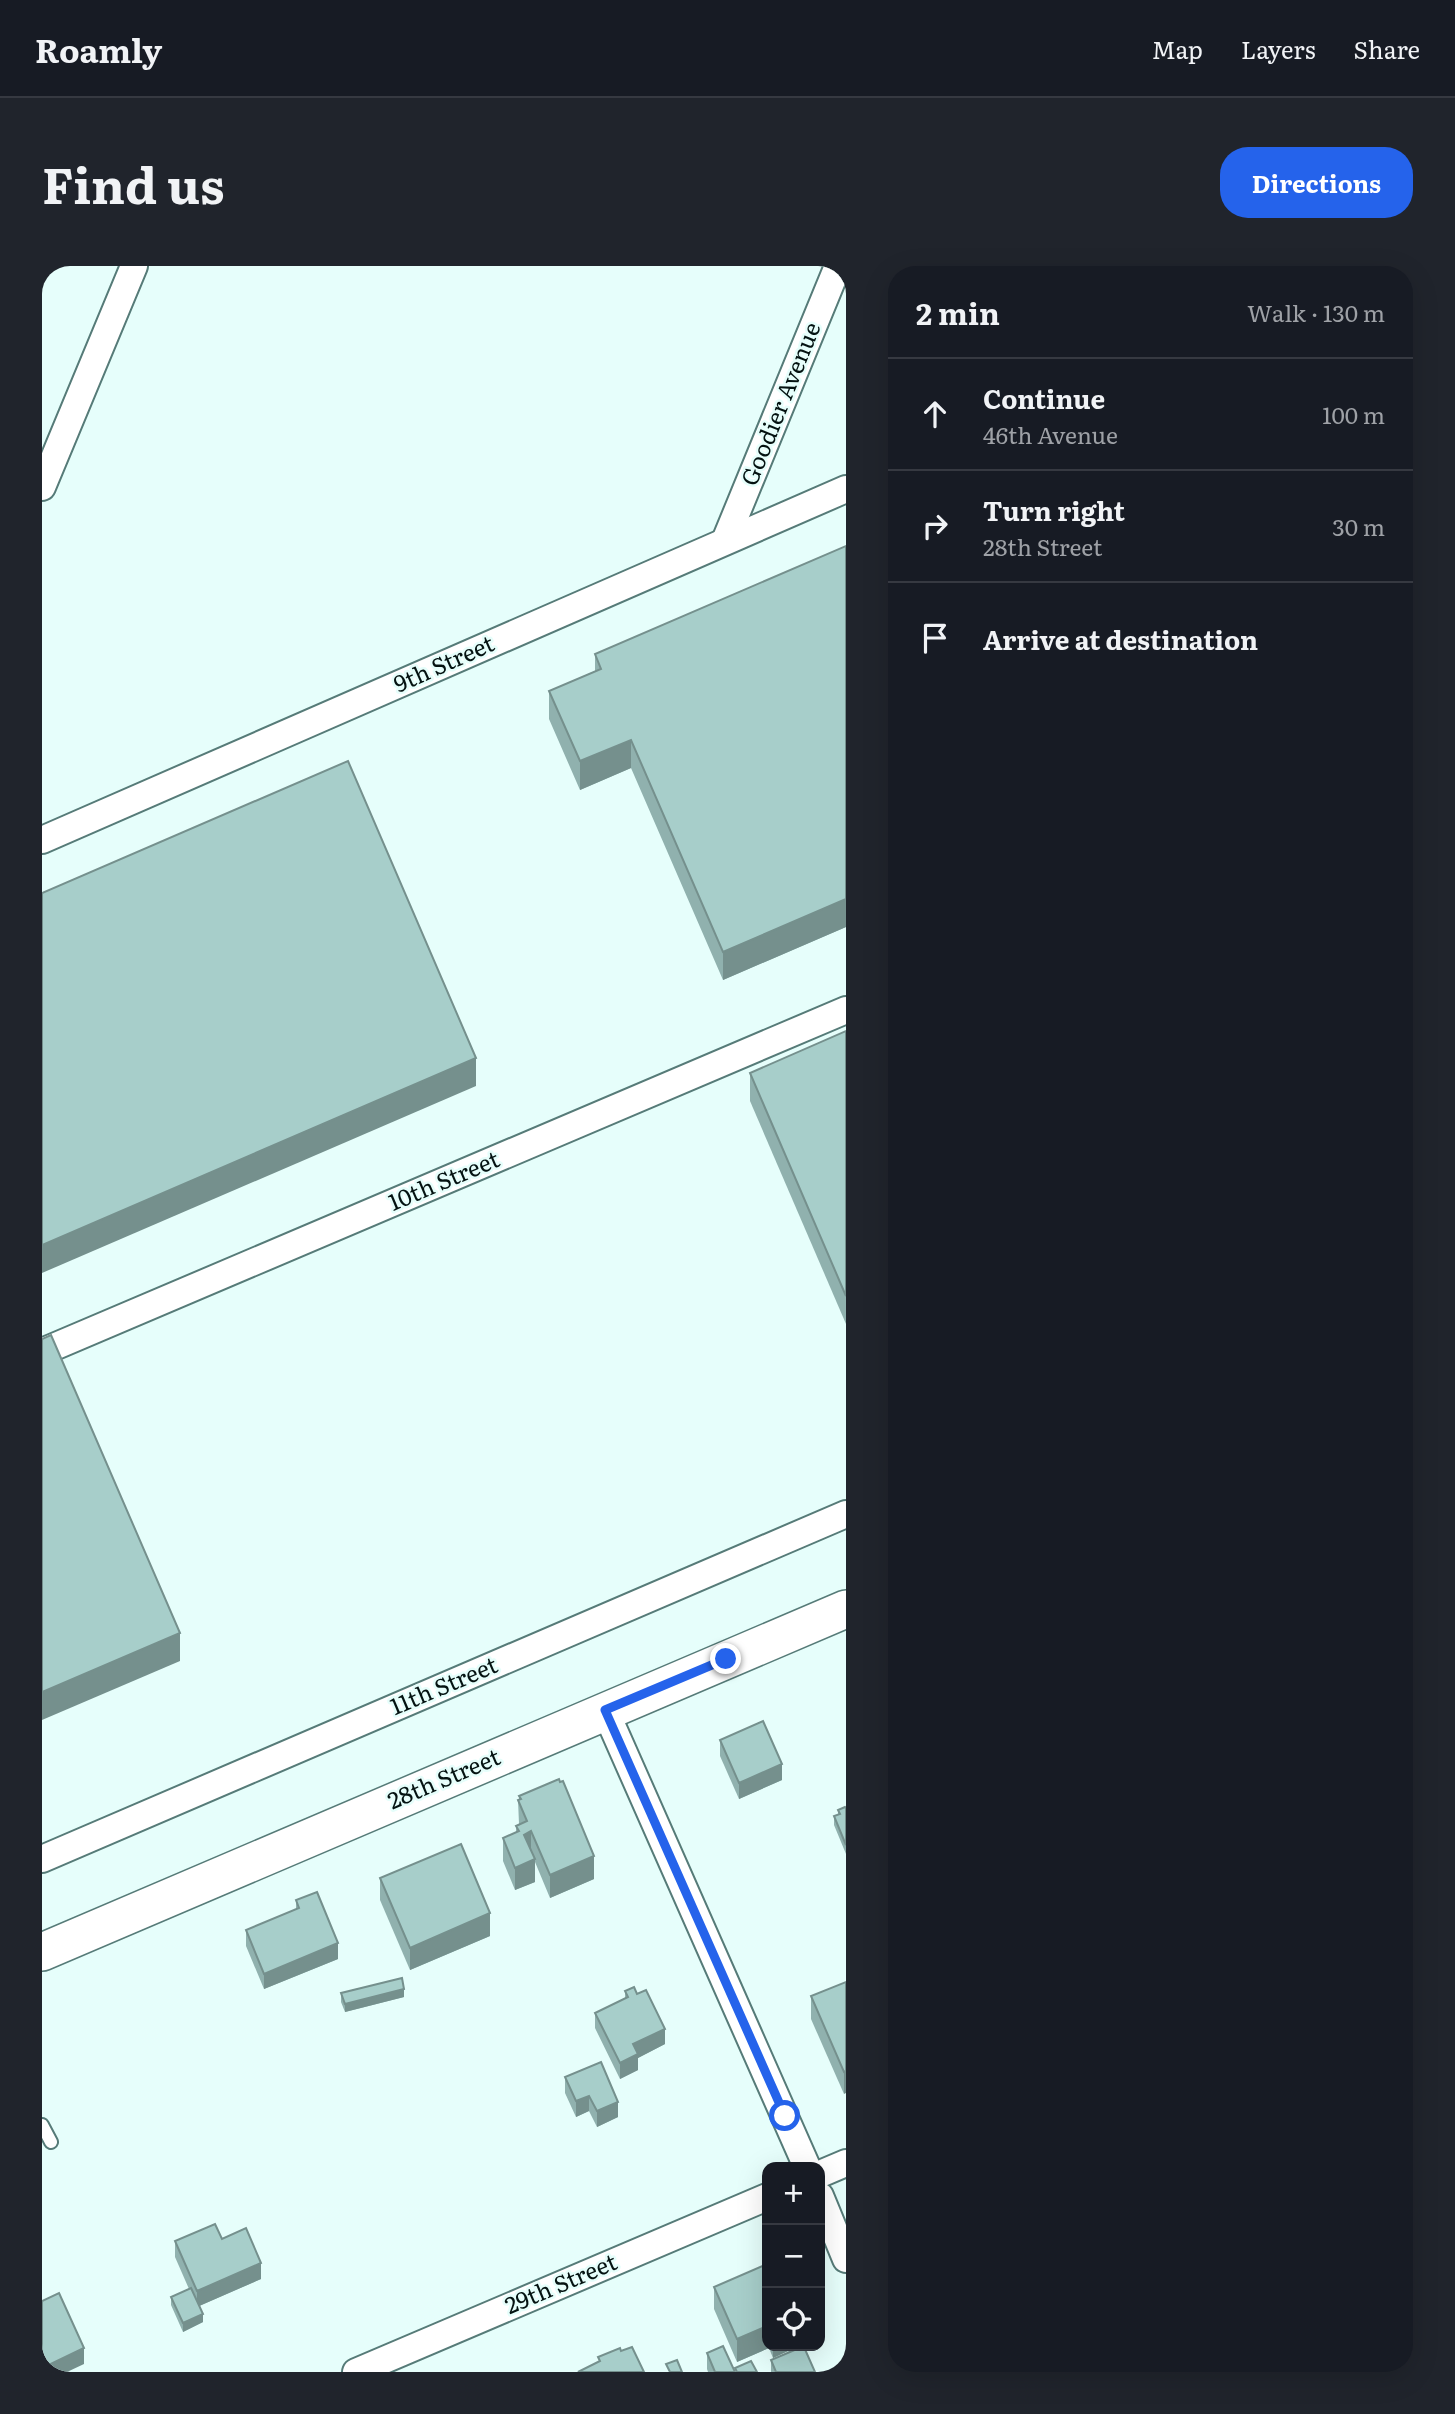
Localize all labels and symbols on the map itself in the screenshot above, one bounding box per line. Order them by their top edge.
street label: Goodier Avenue [731,316,828,490]
street label: 9th Street [387,625,500,699]
street label: 10th Street [382,1140,505,1218]
route end [710,1643,741,1674]
street label: 11th Street [384,1646,503,1722]
street label: 28th Street [382,1738,505,1816]
route start [769,2100,800,2131]
street label: 29th Street [499,2243,622,2321]

